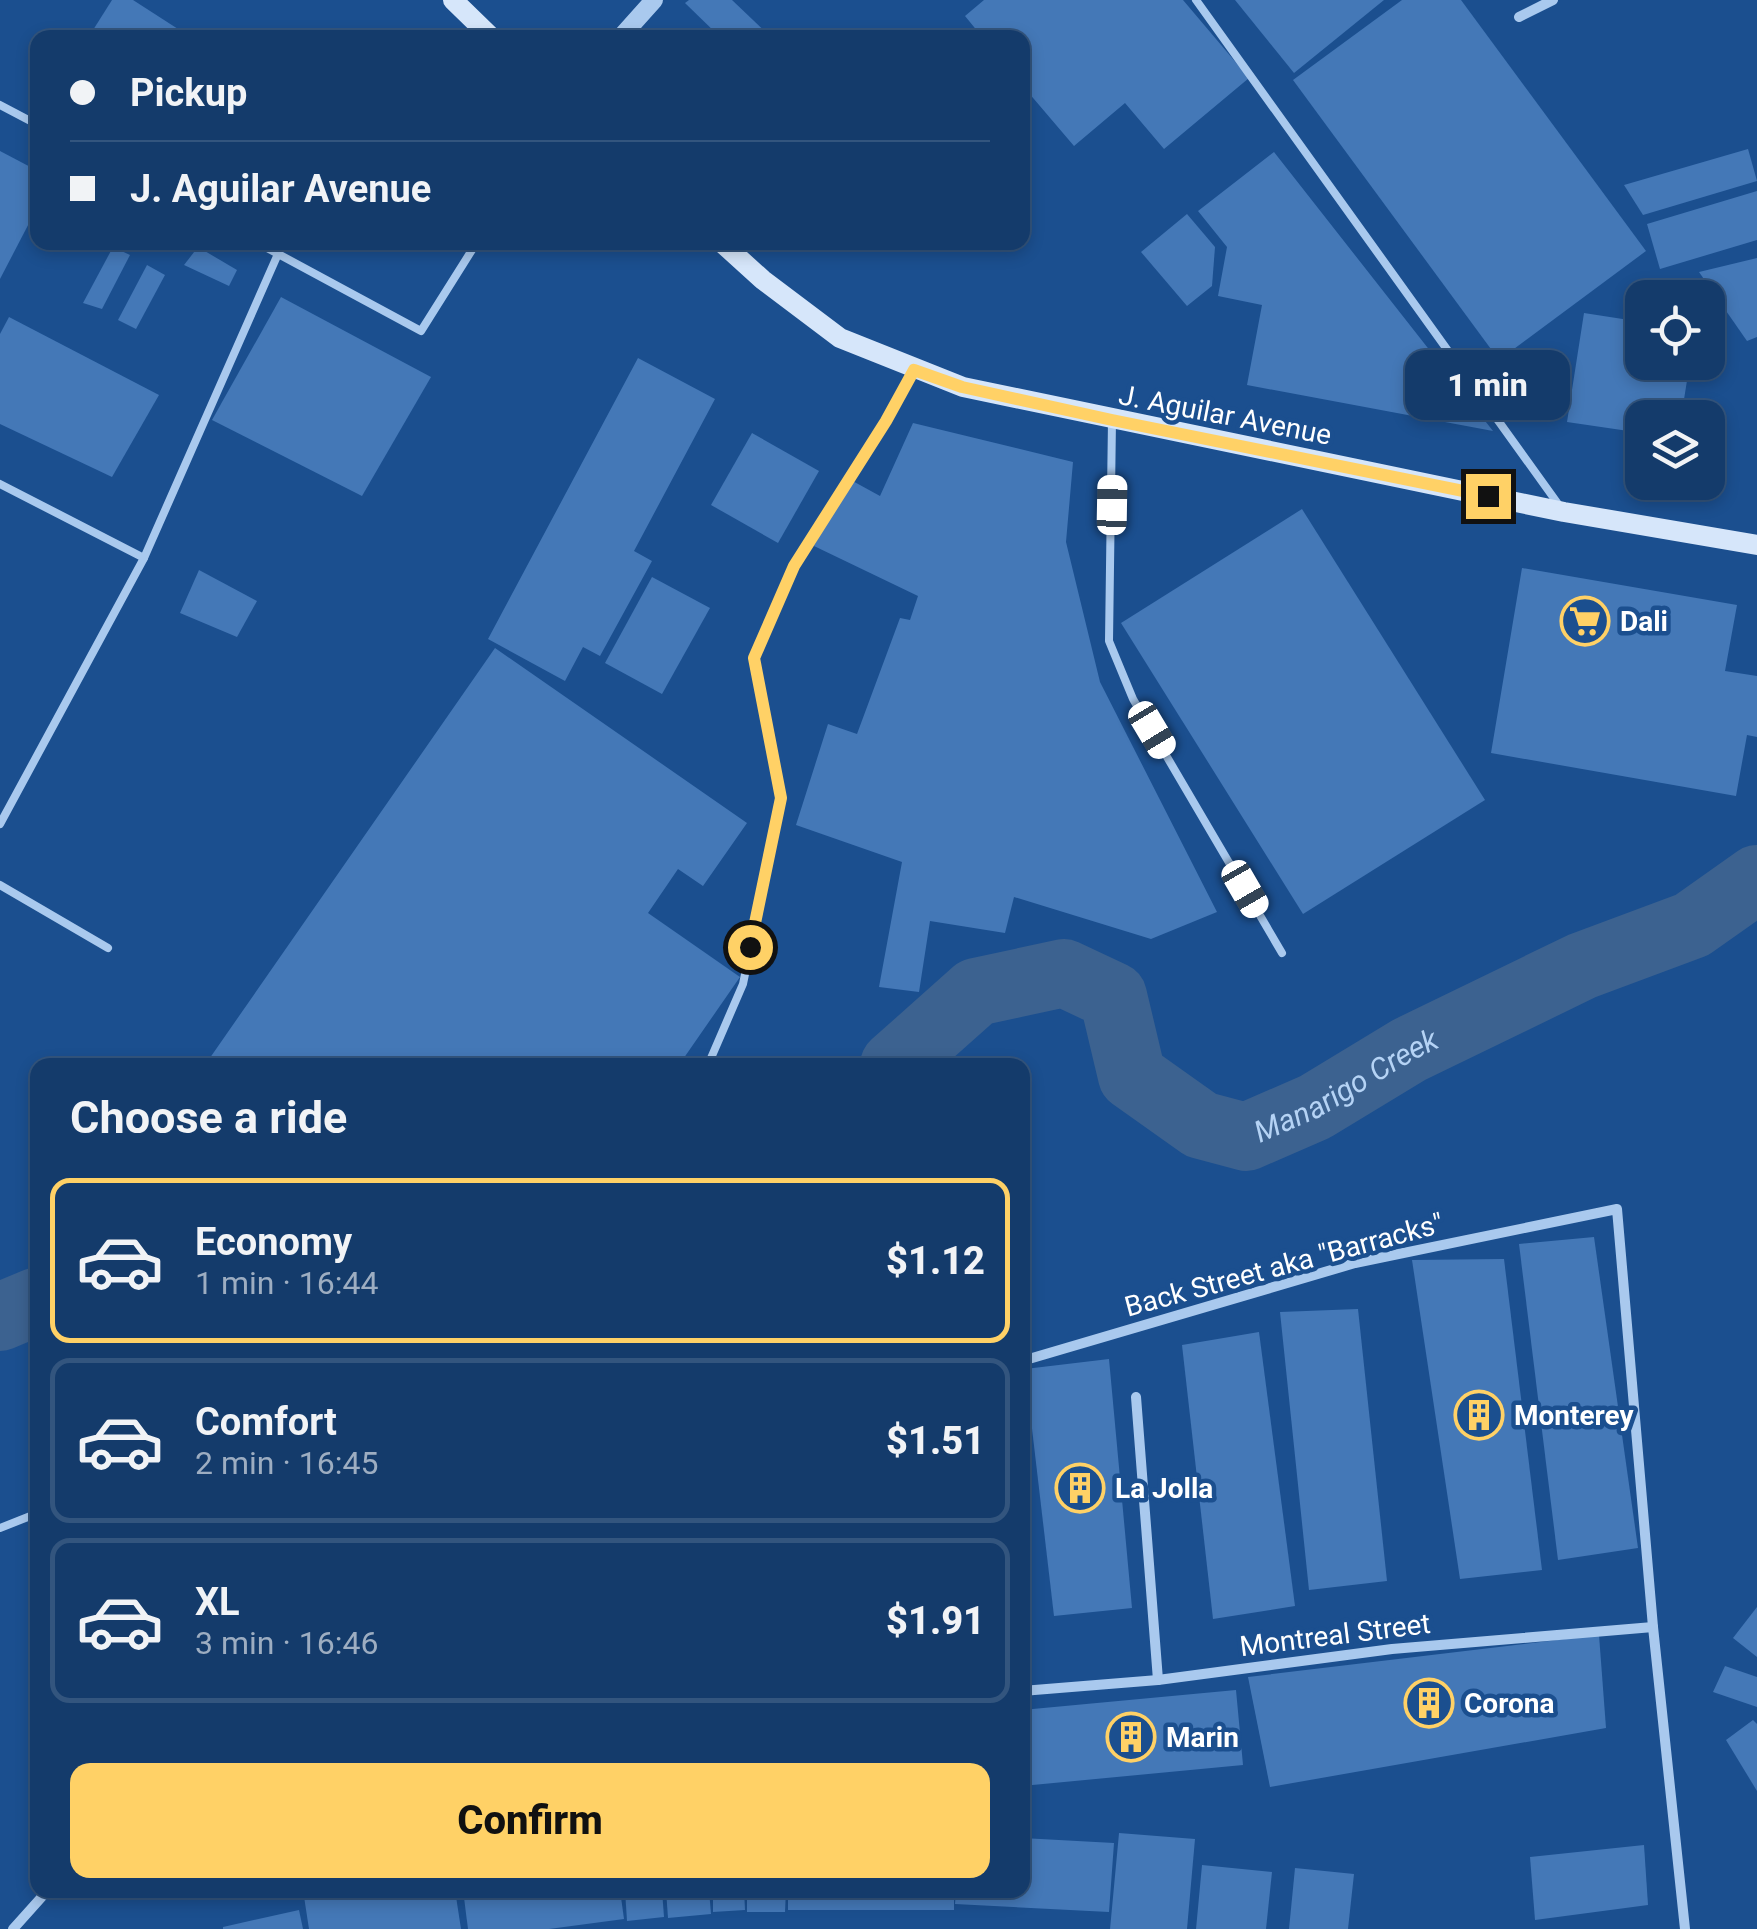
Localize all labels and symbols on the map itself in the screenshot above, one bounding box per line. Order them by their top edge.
callout: 1 min [1406,351,1570,421]
street label: J. Aguilar Avenue [1116,378,1334,452]
route end [1466,474,1511,519]
car [1096,475,1128,535]
supermarket icon: Dali [1559,595,1611,647]
place label: Dali [1620,605,1668,638]
car [1124,697,1180,763]
car [1217,856,1273,922]
route start [728,925,773,970]
water label: Manarigo Creek [1248,1021,1445,1149]
street label: Back Street aka "Barracks" [1121,1207,1447,1323]
building icon: Monterey [1453,1389,1505,1441]
place label: Monterey [1514,1399,1635,1432]
building icon: La Jolla [1054,1462,1106,1514]
place label: La Jolla [1115,1472,1213,1505]
street label: Montreal Street [1238,1607,1432,1663]
building icon: Corona [1403,1677,1455,1729]
place label: Corona [1464,1687,1554,1720]
building icon: Marin [1105,1711,1157,1763]
place label: Marin [1166,1721,1239,1754]

